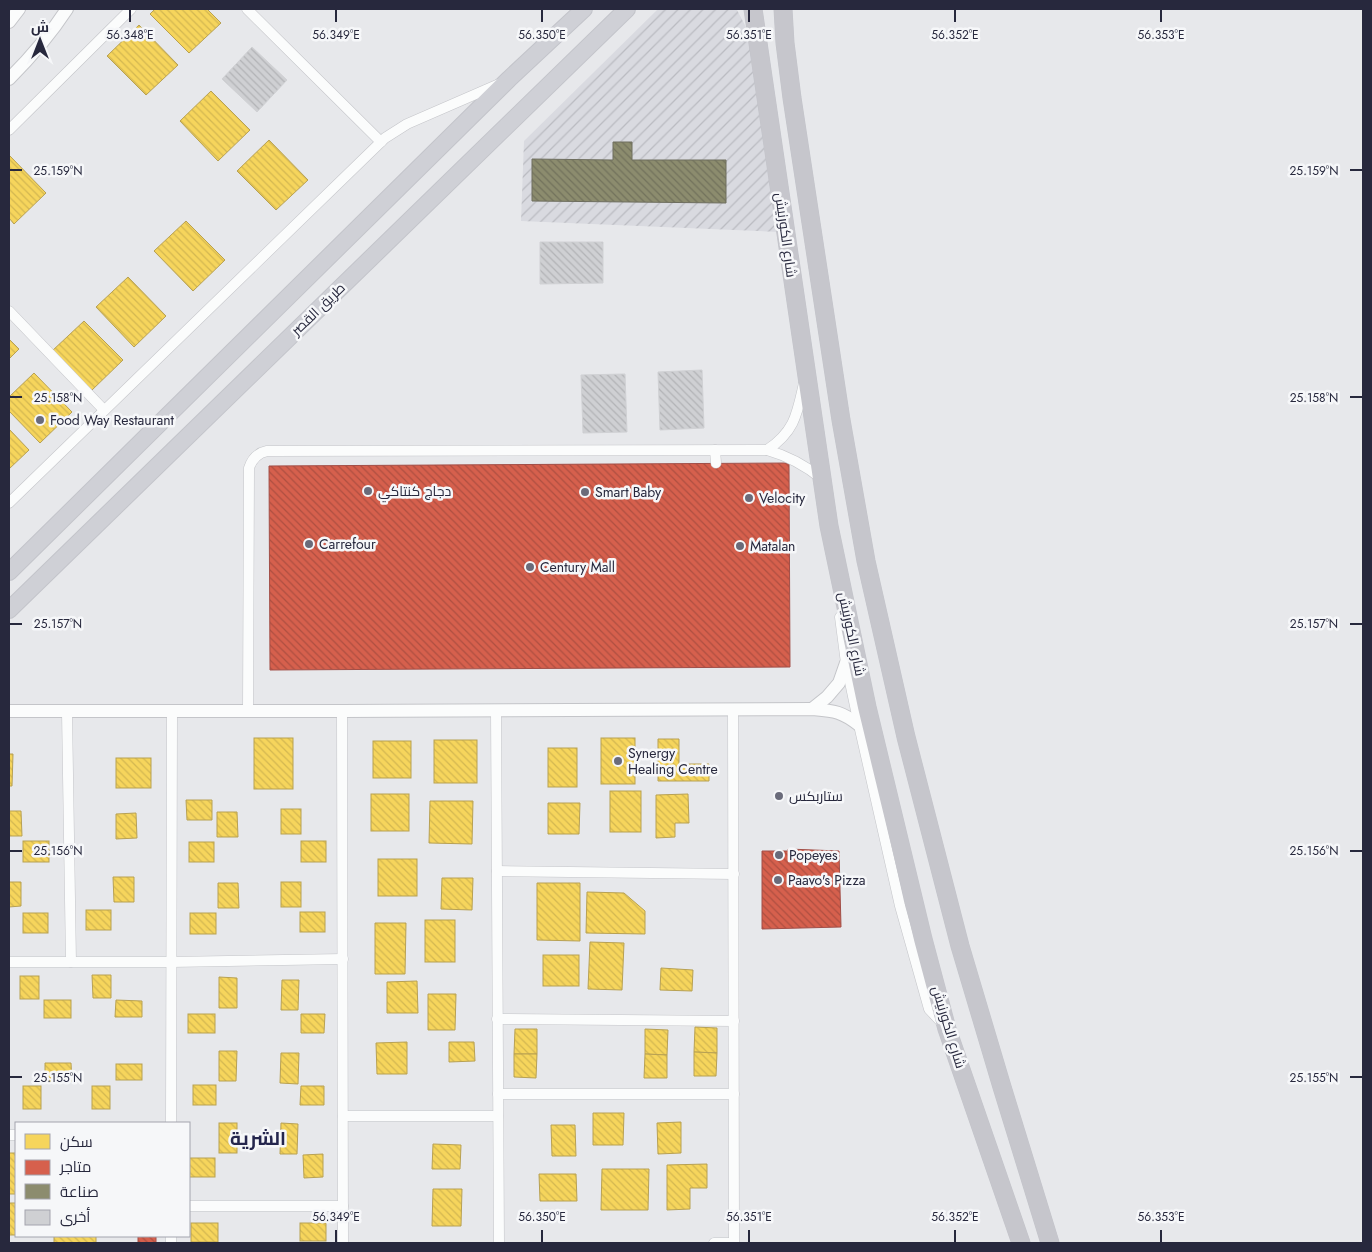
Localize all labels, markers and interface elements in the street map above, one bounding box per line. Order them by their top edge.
north arrow [15,15,65,65]
text: ش [31,17,49,37]
text: 56.348°E [106,26,154,44]
text: 56.349°E [312,26,360,44]
text: 56.350°E [518,26,566,44]
text: 56.351°E [726,26,772,44]
text: 56.352°E [931,26,979,44]
text: 56.353°E [1137,26,1185,44]
text: 25.159°N [34,162,82,180]
text: 25.159°N [1290,162,1338,180]
street label: شارع الكورنيش [770,191,802,279]
street label: طريق القصر [286,278,350,341]
text: 25.158°N [34,389,82,407]
text: 25.158°N [1290,389,1338,407]
place label: Food Way Restaurant [50,410,175,430]
marker: Food Way Restaurant [34,414,46,426]
place label: دجاج كنتاكي [378,481,451,503]
place label: Smart Baby [595,482,662,502]
marker: دجاج كنتاكي [362,485,374,497]
marker: Smart Baby [579,486,591,498]
place label: Velocity [759,488,806,508]
marker: Velocity [743,492,755,504]
place label: Carrefour [319,534,376,554]
place label: Matalan [750,536,795,556]
marker: Carrefour [303,538,315,550]
marker: Matalan [734,540,746,552]
place label: Century Mall [540,557,615,577]
marker: Century Mall [524,561,536,573]
street label: شارع الكورنيش [833,590,871,678]
text: 25.157°N [34,615,82,633]
text: 25.157°N [1290,615,1338,633]
place label: Synergy Healing Centre [628,743,718,779]
marker: Synergy Healing Centre [612,755,624,767]
place label: ستاربكس [789,786,843,806]
marker: ستاربكس [773,790,785,802]
text: 25.156°N [34,842,82,860]
text: 25.156°N [1290,842,1338,860]
place label: Popeyes [789,845,838,865]
marker: Popeyes [773,849,785,861]
place label: Paavo's Pizza [788,870,866,890]
marker: Paavo's Pizza [772,874,784,886]
street label: شارع الكورنيش [927,983,971,1071]
text: 25.155°N [34,1069,82,1087]
text: 25.155°N [1290,1069,1338,1087]
legend [15,1122,190,1237]
district label: الشرية [230,1125,286,1152]
text: سكن [60,1131,93,1153]
text: متاجر [59,1156,91,1178]
text: صناعة [60,1181,99,1203]
text: أخرى [60,1206,90,1228]
text: 56.349°E [312,1208,360,1226]
text: 56.350°E [518,1208,566,1226]
text: 56.351°E [726,1208,772,1226]
text: 56.352°E [931,1208,979,1226]
text: 56.353°E [1137,1208,1185,1226]

